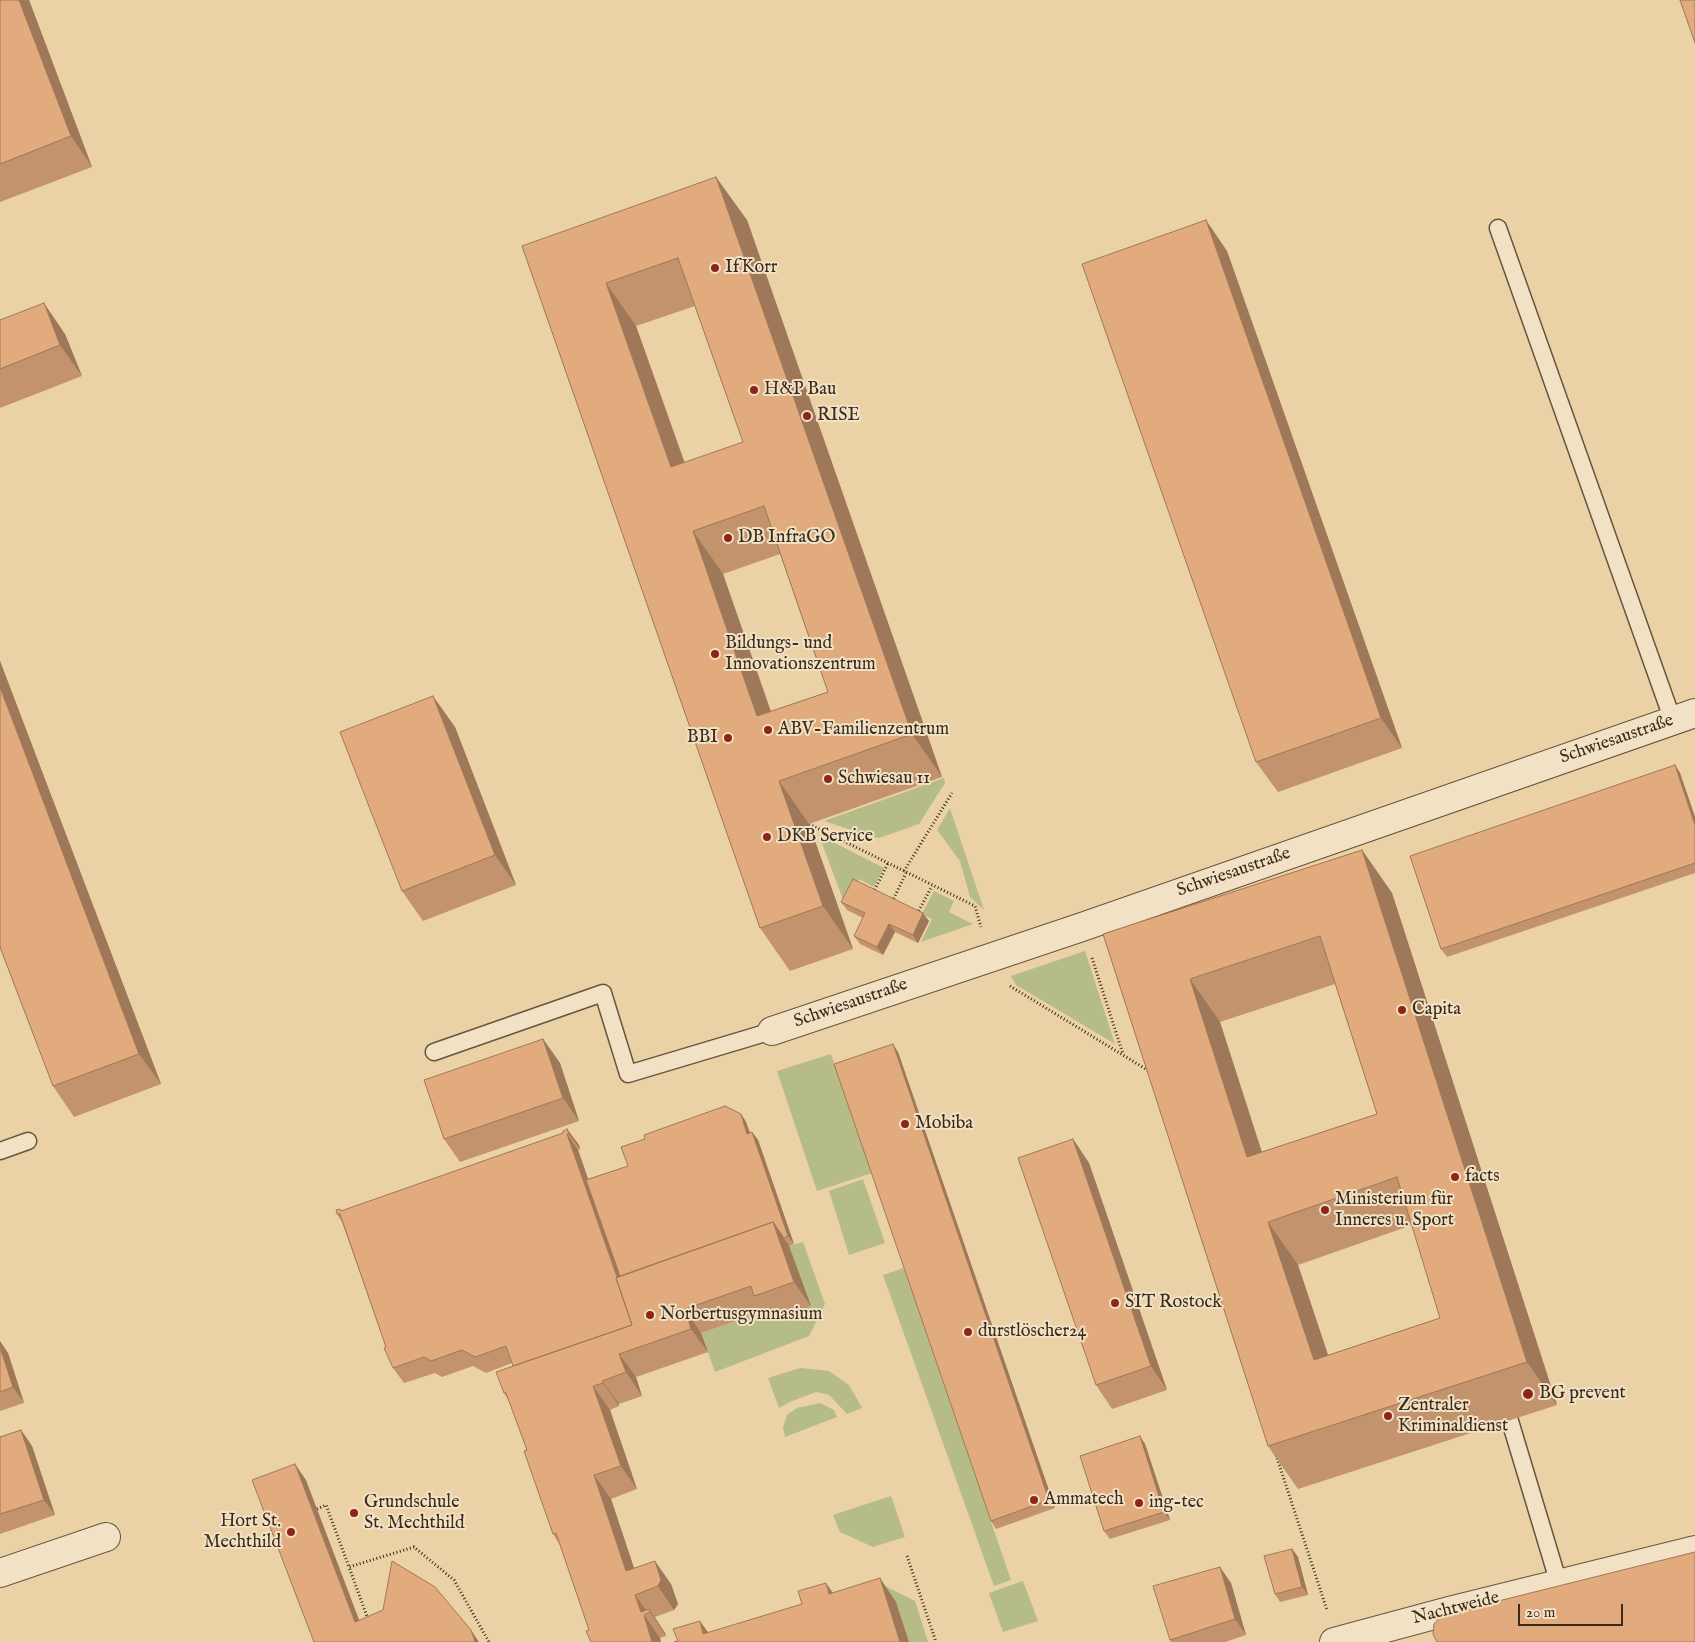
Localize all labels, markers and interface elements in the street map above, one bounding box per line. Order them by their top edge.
place label: IfKorr [725,257,777,279]
marker: IfKorr [709,262,721,274]
place label: H&P Bau [764,379,836,401]
marker: H&P Bau [748,384,760,396]
place label: RISE [817,405,860,427]
marker: RISE [801,410,813,422]
place label: DB InfraGO [738,527,836,549]
marker: DB InfraGO [722,532,734,544]
place label: Bildungs- und Innovationszentrum [725,633,876,676]
marker: Bildungs- und Innovationszentrum [709,648,721,660]
street label: Schwiesaustraße [1557,710,1677,770]
place label: ABV-Familienzentrum [778,719,949,741]
marker: ABV-Familienzentrum [762,724,774,736]
place label: BBI [687,727,718,749]
marker: BBI [722,732,734,744]
place label: Schwiesau 11 [838,768,930,790]
marker: Schwiesau 11 [822,773,834,785]
place label: DKB Service [777,826,873,848]
marker: DKB Service [761,831,773,843]
street label: Schwiesaustraße [1174,843,1294,903]
street label: Schwiesaustraße [791,974,911,1034]
place label: Capita [1412,999,1461,1021]
marker: Capita [1396,1004,1408,1016]
place label: Mobiba [915,1113,973,1135]
marker: Mobiba [899,1118,911,1130]
place label: facts [1465,1166,1500,1188]
marker: facts [1449,1171,1461,1183]
place label: Ministerium für Inneres u. Sport [1335,1189,1454,1232]
marker: Ministerium für Inneres u. Sport [1319,1204,1331,1216]
place label: SIT Rostock [1125,1292,1222,1314]
marker: SIT Rostock [1109,1297,1121,1309]
place label: Norbertusgymnasium [660,1304,822,1326]
marker: Norbertusgymnasium [644,1309,656,1321]
place label: durstlöscher24 [978,1321,1086,1343]
marker: durstlöscher24 [962,1326,974,1338]
place label: BG prevent [1539,1383,1626,1405]
marker: BG prevent [1521,1387,1535,1401]
place label: Zentraler Kriminaldienst [1398,1395,1508,1438]
marker: Zentraler Kriminaldienst [1382,1410,1394,1422]
place label: Ammatech [1044,1489,1123,1511]
place label: Grundschule St. Mechthild [364,1492,465,1535]
place label: ing-tec [1149,1492,1204,1514]
marker: Ammatech [1028,1494,1040,1506]
marker: ing-tec [1133,1497,1145,1509]
marker: Grundschule St. Mechthild [348,1507,360,1519]
place label: Hort St. Mechthild [204,1511,281,1554]
marker: Hort St. Mechthild [285,1526,297,1538]
street label: Nachtweide [1410,1588,1502,1630]
scale bar [1520,1594,1625,1626]
text: 20 m [1526,1603,1555,1622]

